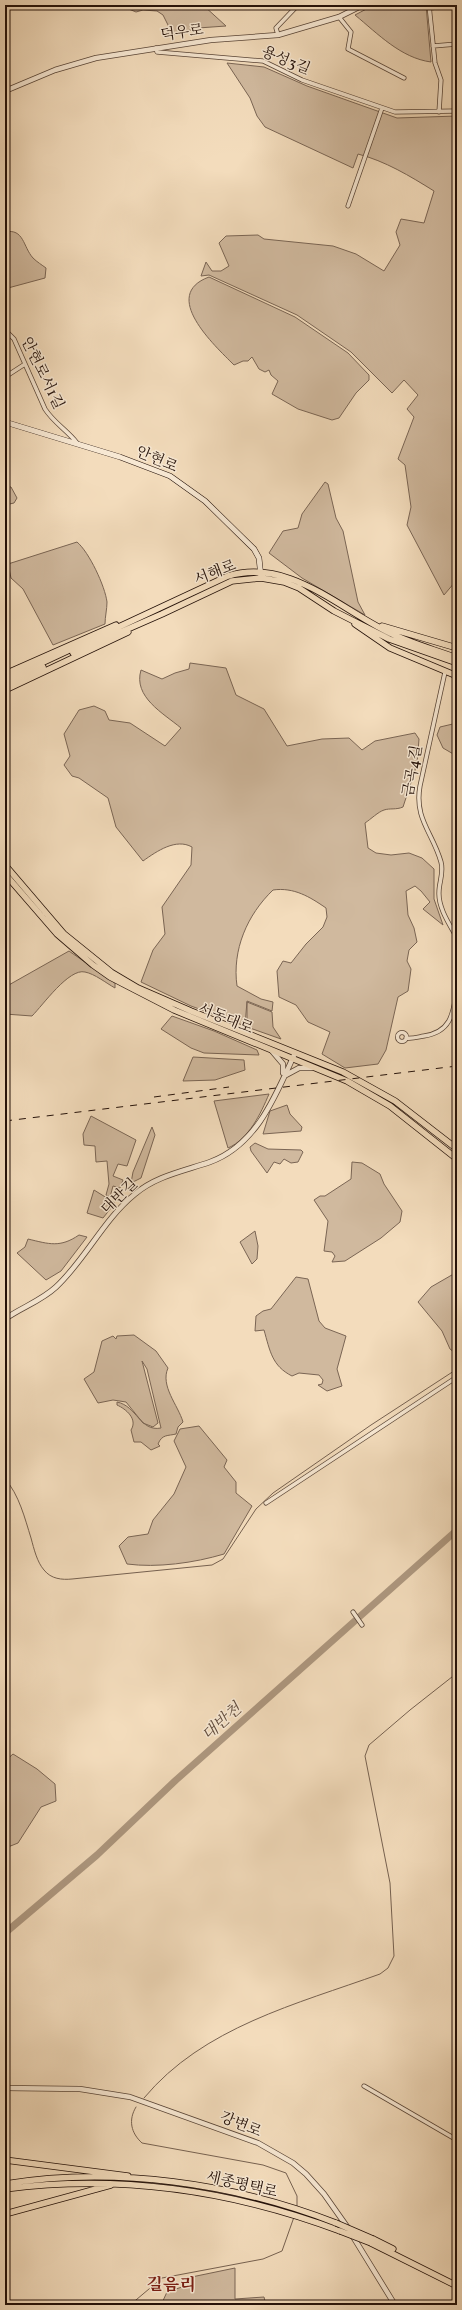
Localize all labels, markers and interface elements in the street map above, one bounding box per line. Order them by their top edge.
street label: 덕우로 [159,20,206,47]
street label: 용성3길 [258,42,313,81]
street label: 안현로서1길 [15,334,68,413]
street label: 안현로 [132,442,181,479]
street label: 서해로 [191,556,240,591]
street label: 금곡4길 [399,744,428,799]
street label: 서동대로 [195,999,257,1040]
street label: 대반길 [97,1174,143,1220]
water label: 대반천 [198,1698,248,1746]
street label: 강변로 [216,2108,265,2143]
street label: 세종평택로 [204,2167,280,2204]
district label: 길음리 [146,2274,196,2297]

